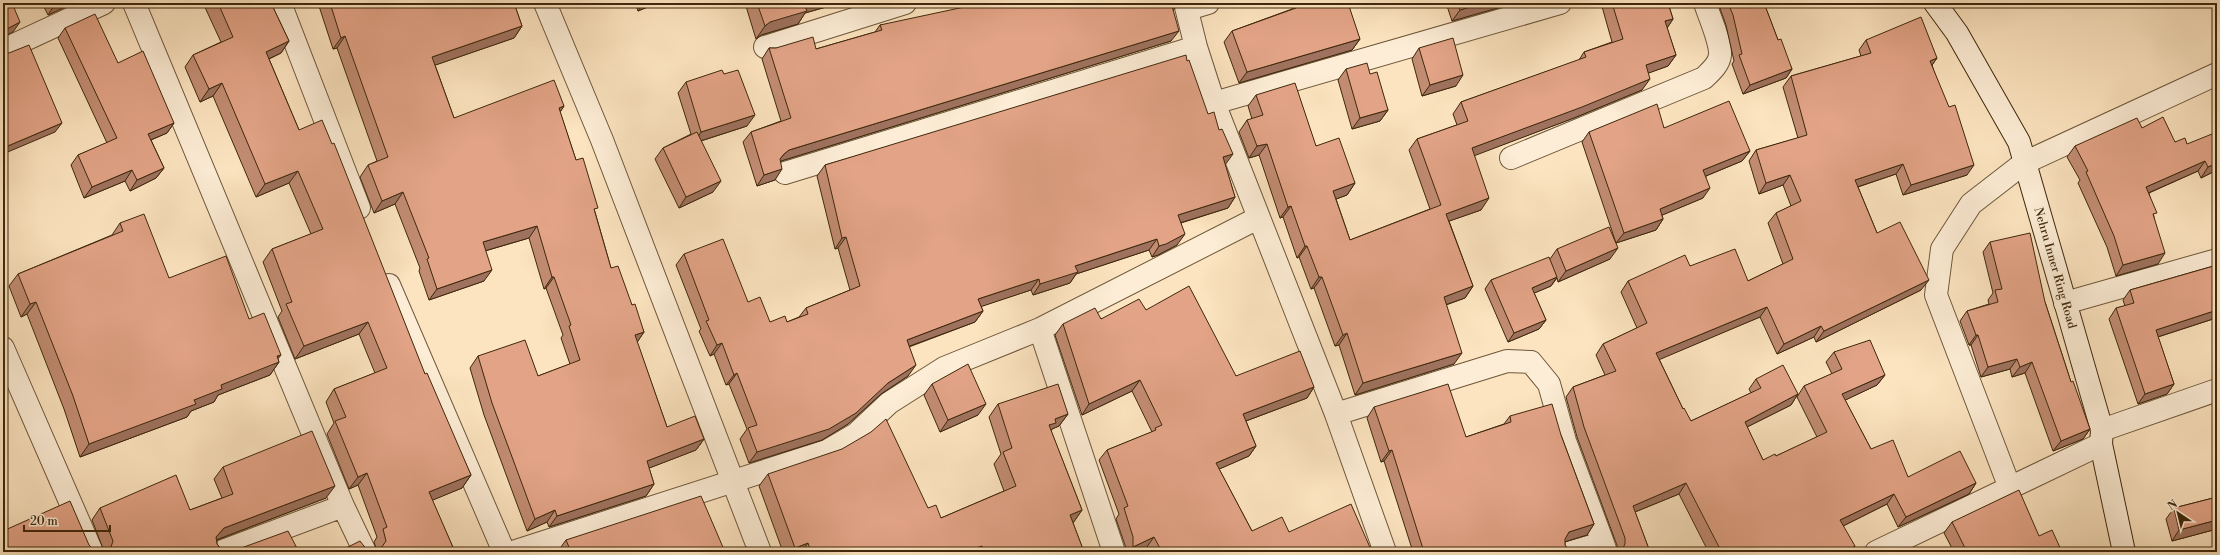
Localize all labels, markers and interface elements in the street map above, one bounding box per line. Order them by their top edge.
street label: Nehru Inner Ring Road [2031,206,2080,330]
north arrow [2158,493,2198,533]
text: N [2165,497,2181,514]
scale bar [24,507,110,533]
text: 20 m [30,514,58,529]

